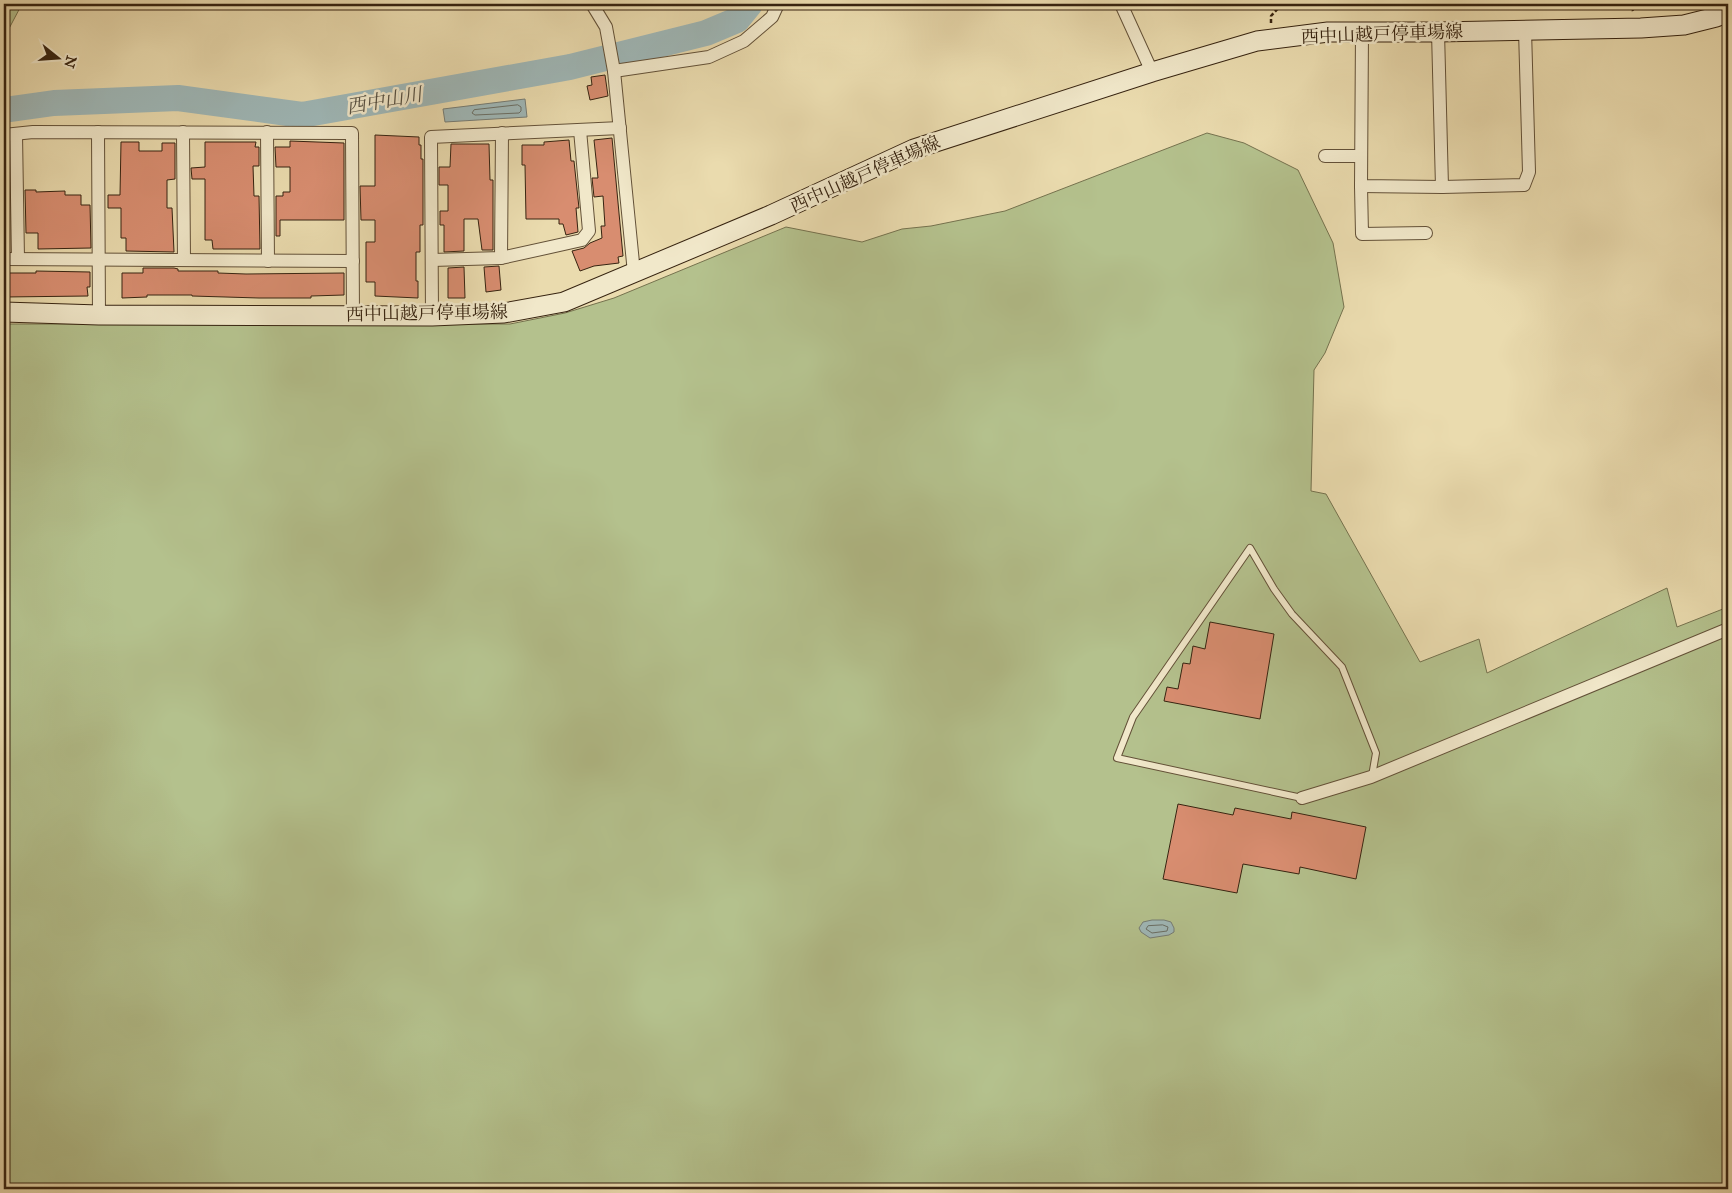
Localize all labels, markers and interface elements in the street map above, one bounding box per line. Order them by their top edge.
street label: 西中山越戸停車場線 [1301,20,1463,48]
north arrow [32,32,82,82]
text: N [60,53,80,70]
water label: 西中山川 [345,82,425,118]
street label: 西中山越戸停車場線 [787,131,943,217]
street label: 西中山越戸停車場線 [346,301,508,325]

